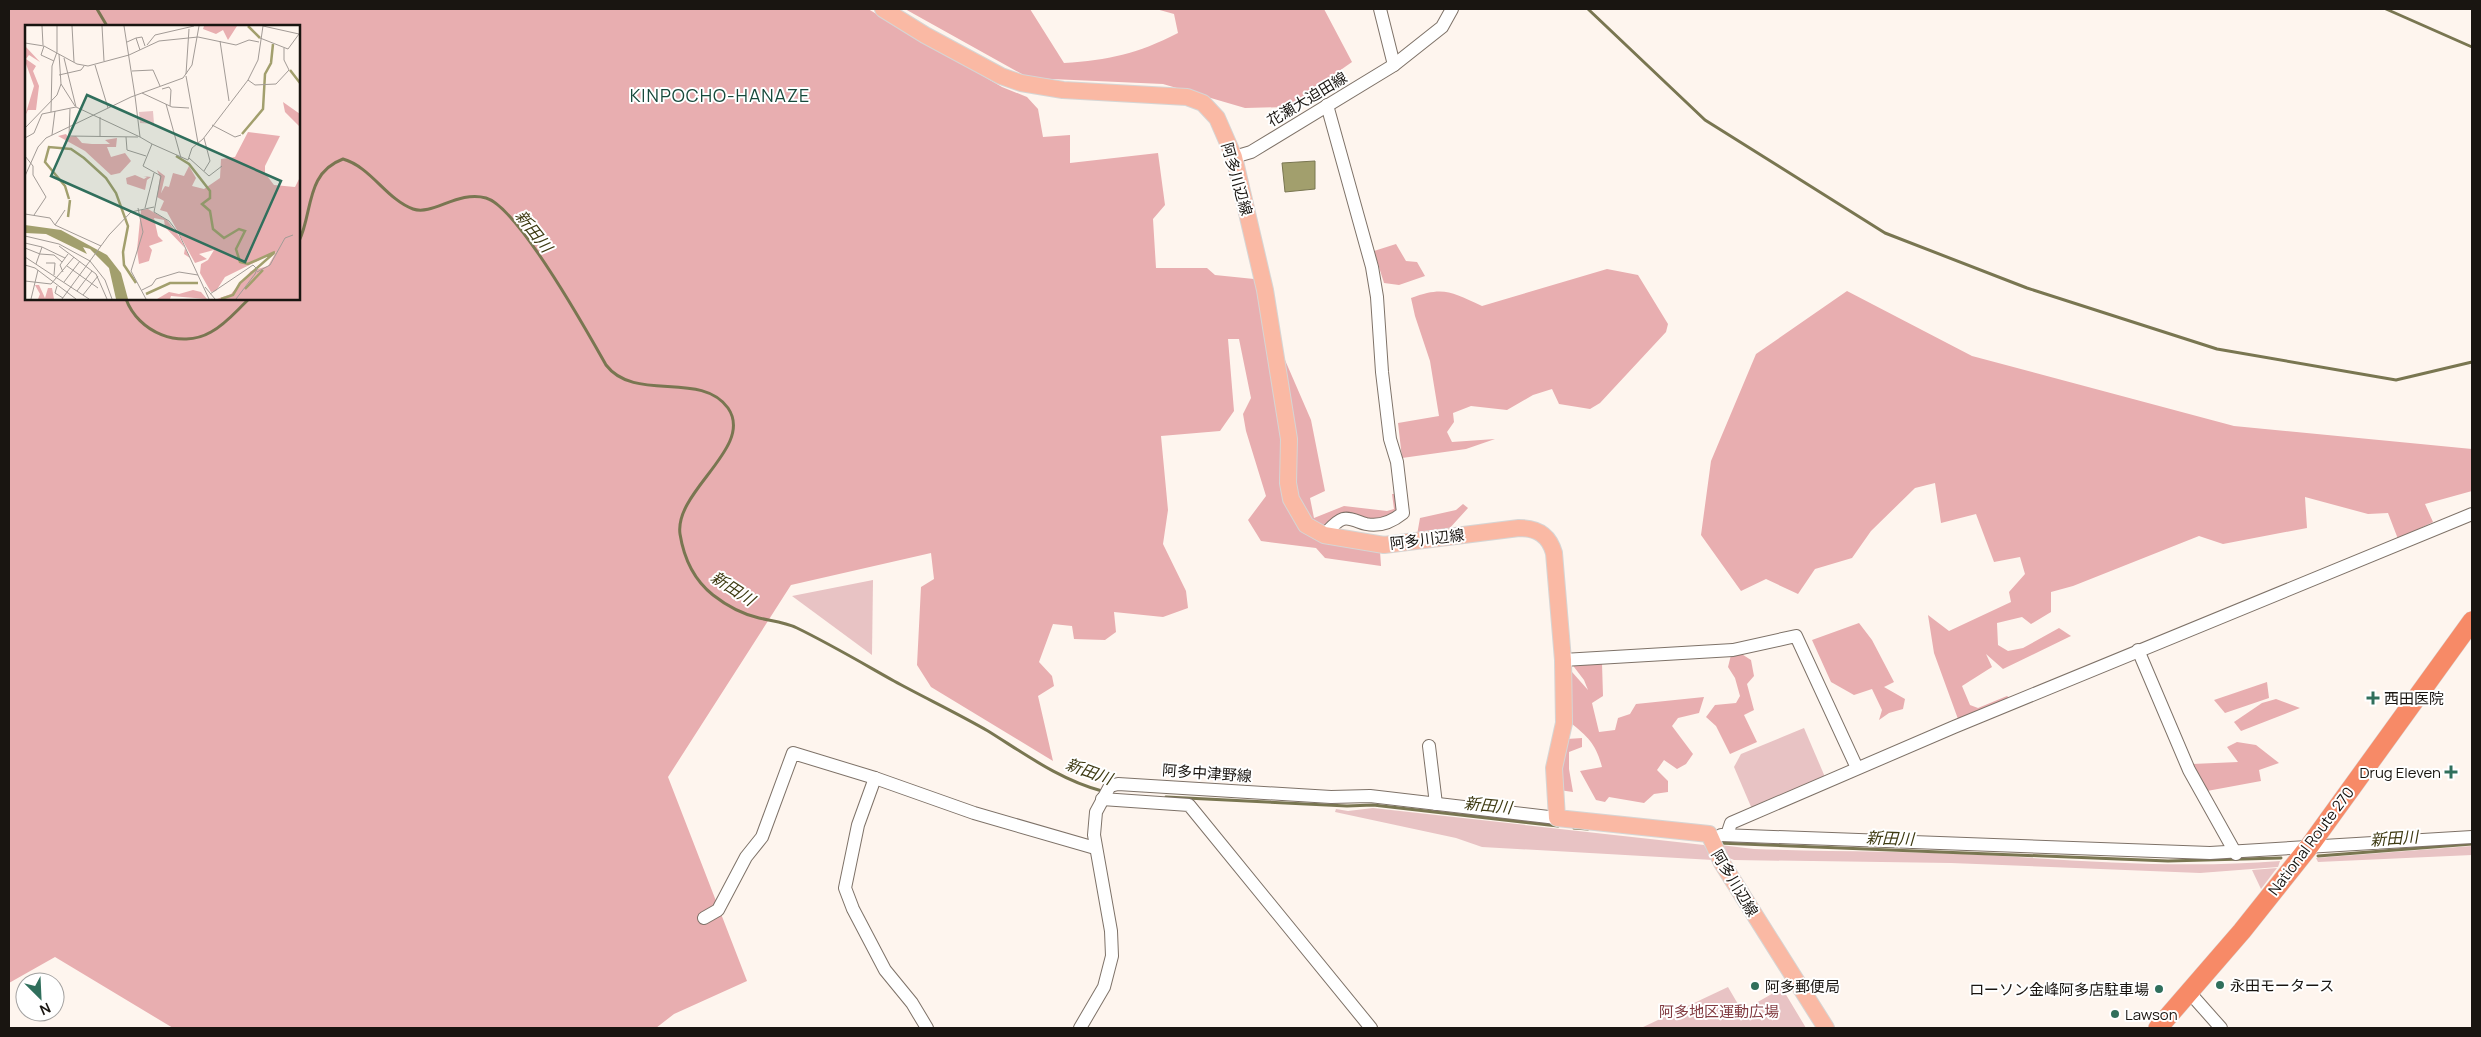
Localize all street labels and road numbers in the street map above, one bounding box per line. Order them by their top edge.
street label: 花瀬大迫田線 [1263,67,1351,131]
street label: 阿多川辺線 [1217,140,1257,218]
street label: 阿多川辺線 [1388,524,1466,554]
street label: 阿多中津野線 [1161,759,1253,787]
street label: National Route 270 [2263,783,2359,899]
street label: 阿多川辺線 [1707,845,1763,921]

